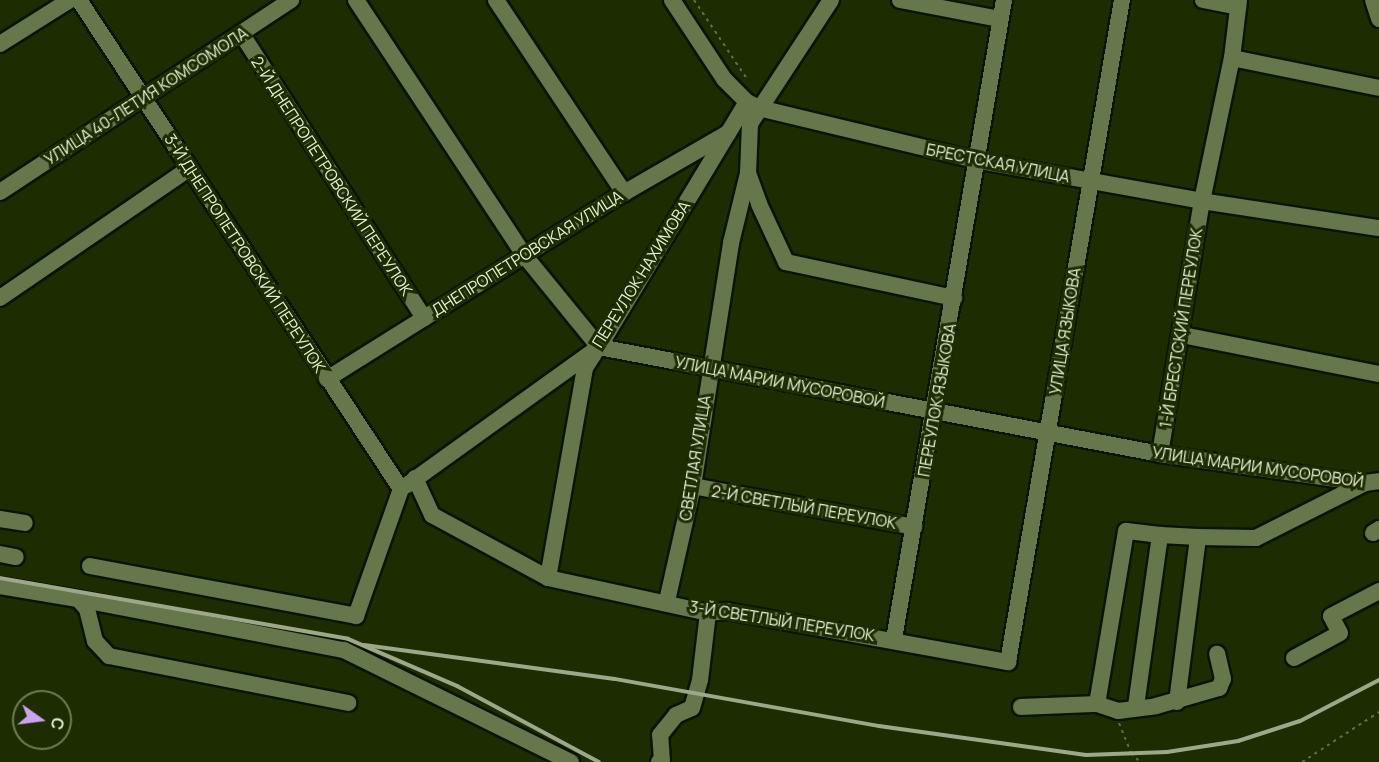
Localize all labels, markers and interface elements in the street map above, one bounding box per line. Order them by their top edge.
street label: УЛИЦА 40-ЛЕТИЯ КОМСОМОЛА [41,23,251,169]
street label: 2-Й ДНЕПРОПЕТРОВСКИЙ ПЕРЕУЛОК [247,53,417,299]
street label: 3-Й ДНЕПРОПЕТРОВСКИЙ ПЕРЕУЛОК [160,130,330,376]
street label: БРЕСТСКАЯ УЛИЦА [925,140,1071,186]
street label: ДНЕПРОПЕТРОВСКАЯ УЛИЦА [428,186,626,320]
street label: ПЕРЕУЛОК НАХИМОВА [588,197,694,351]
street label: 1-Й БРЕСТСКИЙ ПЕРЕУЛОК [1156,227,1206,429]
street label: УЛИЦА ЯЗЫКОВА [1045,266,1085,396]
street label: ПЕРЕУЛОК ЯЗЫКОВА [914,322,960,478]
street label: УЛИЦА МАРИИ МУСОРОВОЙ [673,352,887,412]
street label: СВЕТЛАЯ УЛИЦА [676,394,714,522]
street label: УЛИЦА МАРИИ МУСОРОВОЙ [1151,443,1365,491]
street label: 2-Й СВЕТЛЫЙ ПЕРЕУЛОК [710,481,898,533]
street label: 3-Й СВЕТЛЫЙ ПЕРЕУЛОК [688,597,876,645]
north arrow [12,690,72,750]
text: С [45,715,70,732]

